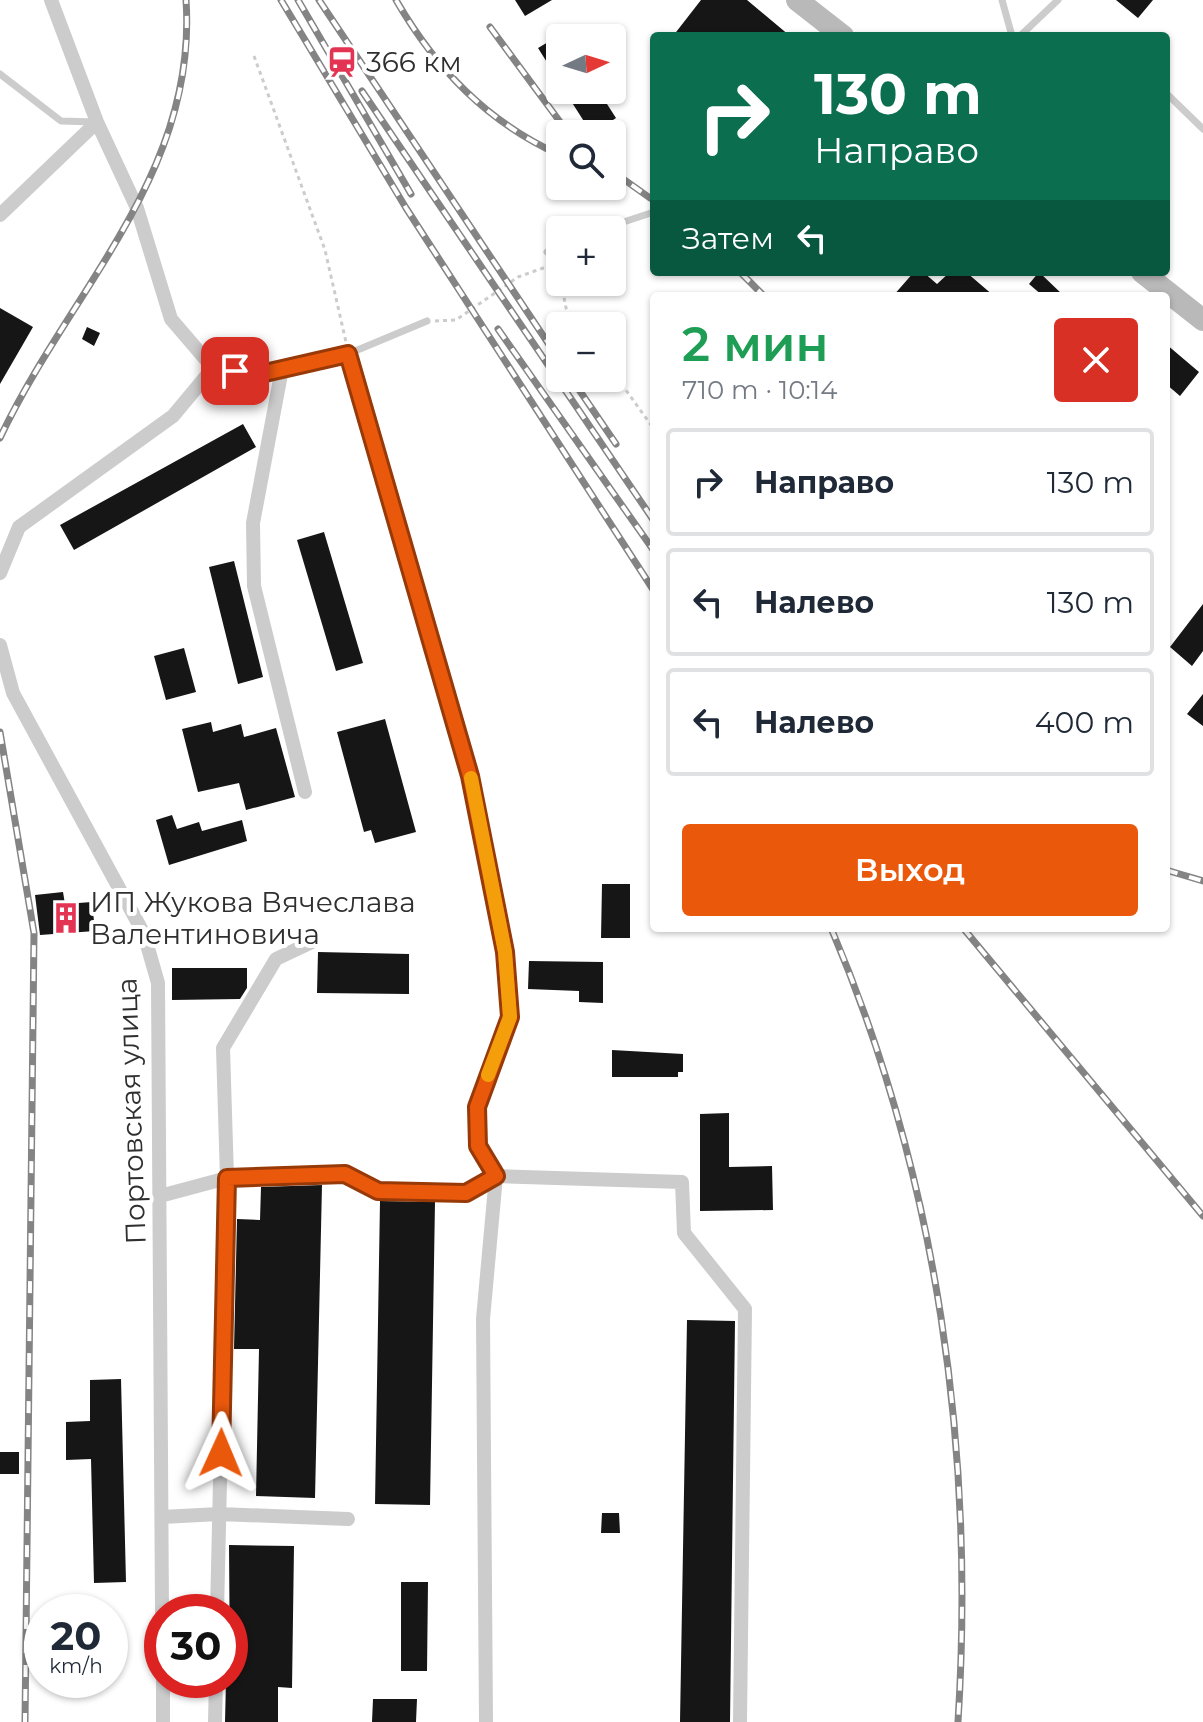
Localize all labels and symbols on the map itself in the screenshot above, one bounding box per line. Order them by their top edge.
north arrow [546,24,626,104]
station icon: 366 км [325,45,359,79]
place label: 366 км [366,45,462,79]
pin [201,337,269,405]
place label: ИП Жукова Вячеслава Валентиновича [90,885,416,951]
building icon: ИП Жукова Вячеслава Валентиновича [49,901,83,935]
street label: Портовская улица [109,977,153,1245]
position arrow [179,1411,263,1495]
speed limit sign: 30 [144,1594,248,1698]

